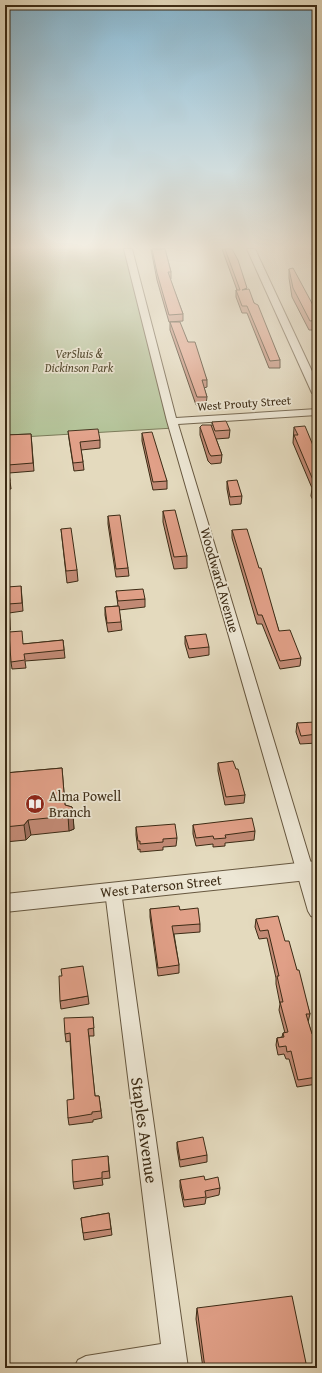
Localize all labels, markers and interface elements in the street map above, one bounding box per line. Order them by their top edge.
park label: VerSluis & Dickinson Park [44,345,114,376]
street label: West Prouty Street [196,391,292,415]
street label: Woodward Avenue [195,525,245,635]
place label: Alma Powell Branch [49,786,121,822]
library icon: Alma Powell Branch [24,793,46,815]
street label: West Paterson Street [99,870,223,902]
street label: Staples Avenue [125,1075,165,1185]

